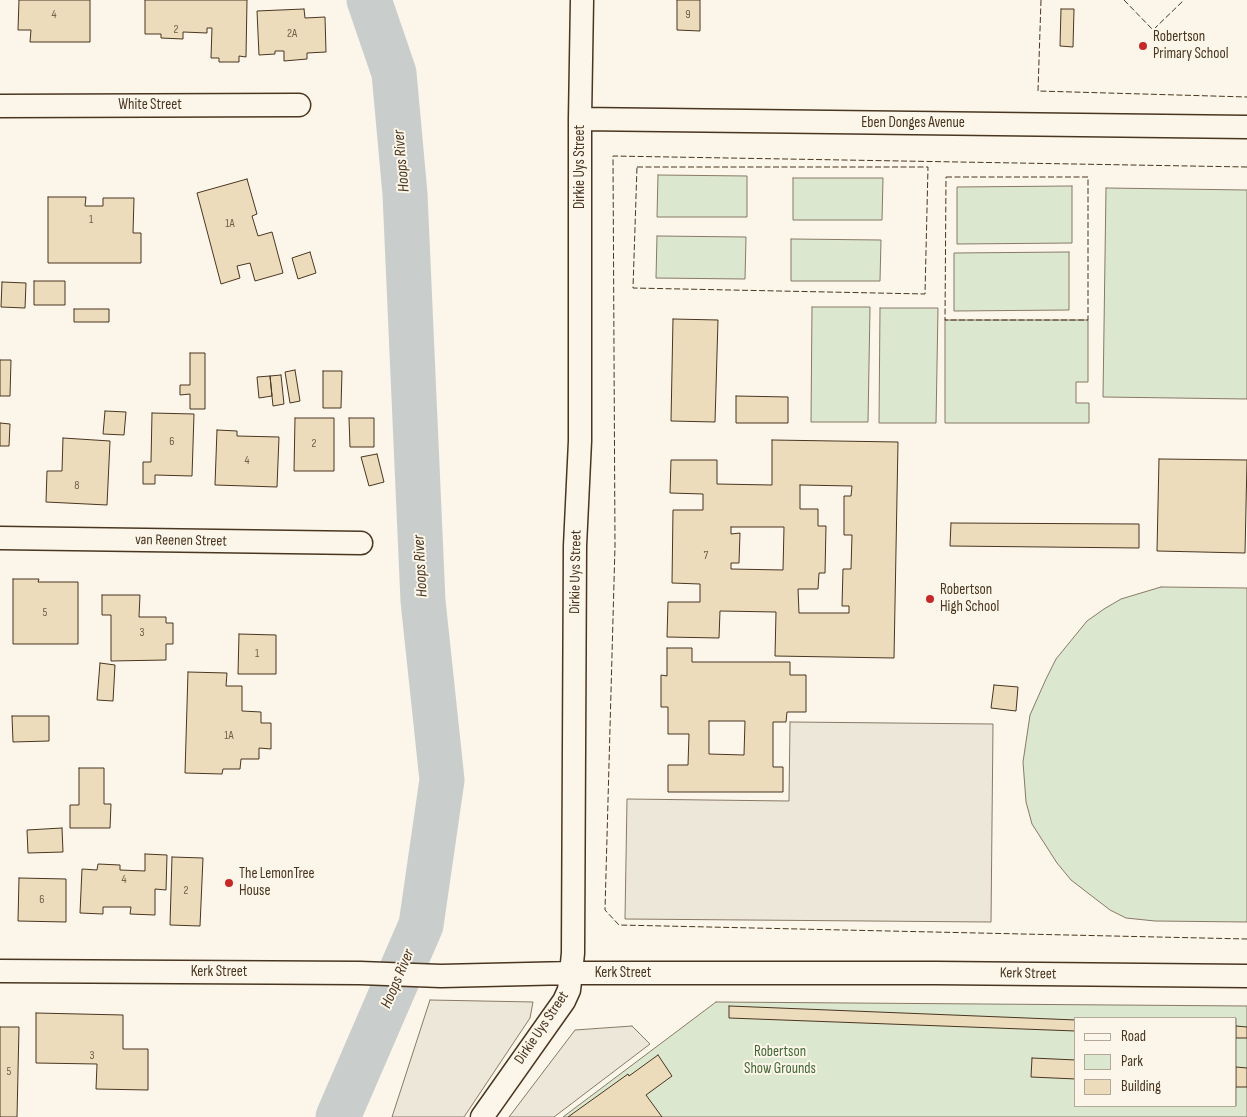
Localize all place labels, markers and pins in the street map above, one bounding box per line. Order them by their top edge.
place label: Robertson Primary School [1153,28,1229,63]
marker: Robertson Primary School [1137,40,1149,52]
place label: Robertson High School [940,581,999,616]
marker: Robertson High School [924,593,936,605]
place label: The LemonTree House [239,865,315,900]
marker: The LemonTree House [223,877,235,889]

